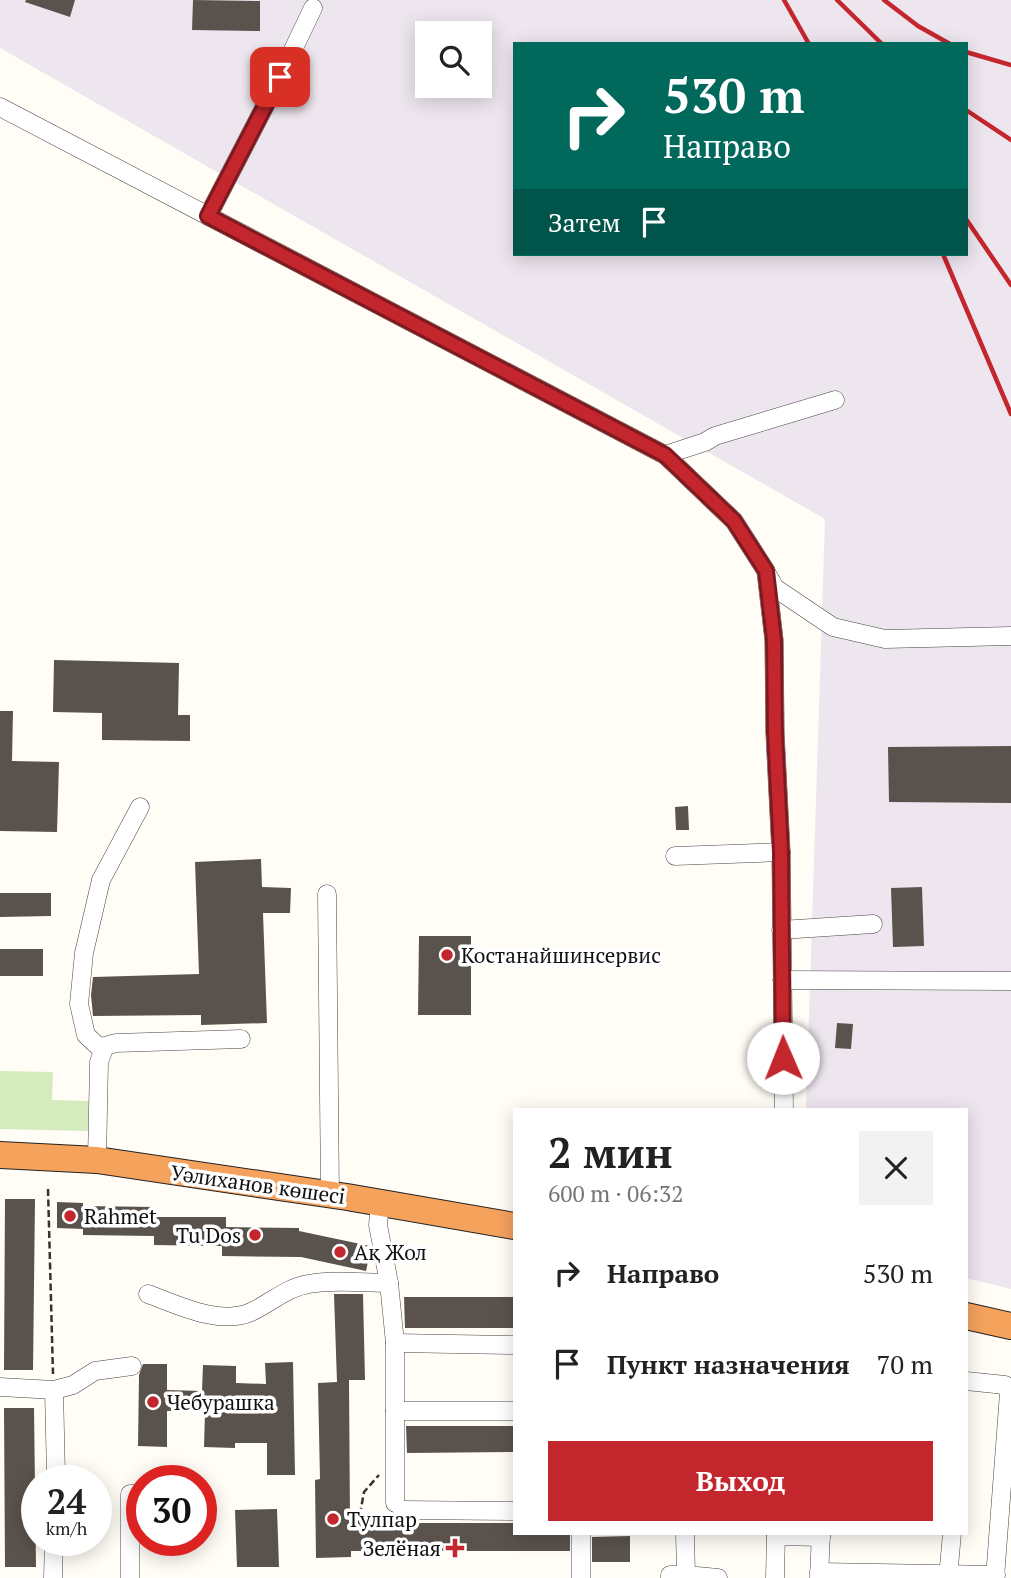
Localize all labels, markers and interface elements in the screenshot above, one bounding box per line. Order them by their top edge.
map controls [415,21,492,98]
button: search [415,21,492,98]
pin [250,47,310,107]
icon: arrive [261,58,299,96]
text: 530 m [663,62,805,127]
icon: right [548,70,639,161]
text: Направо [663,125,791,167]
icon: arrive [635,203,673,241]
text: Затем [548,205,621,239]
place label: Костанайшинсервис [461,941,661,969]
marker: Костанайшинсервис [439,947,455,963]
position arrow [746,1021,820,1095]
text: 2 мин [548,1124,673,1180]
button: close [859,1131,933,1205]
street label: Уәлиханов көшесі [169,1158,347,1210]
text: 600 m · 06:32 [548,1178,683,1209]
place label: Rahmet [84,1202,157,1230]
marker: Rahmet [62,1208,78,1224]
place label: Tu Dos [176,1221,241,1249]
marker: Tu Dos [247,1227,263,1243]
place label: Ақ Жол [354,1238,427,1266]
marker: Ақ Жол [332,1244,348,1260]
icon: right [548,1254,586,1292]
text: Направо [607,1256,719,1290]
text: 530 m [863,1256,933,1290]
icon: arrive [548,1345,586,1383]
text: Пункт назначения [607,1347,850,1381]
text: 70 m [877,1347,933,1381]
place label: Чебурашка [167,1388,275,1416]
marker: Чебурашка [145,1394,161,1410]
button: Выход [548,1441,933,1521]
speed limit sign: 30 [126,1465,217,1556]
text: 24 [47,1478,86,1524]
place label: Тулпар [347,1505,417,1533]
marker: Тулпар [325,1511,341,1527]
text: km/h [46,1516,87,1540]
place label: Зелёная [363,1534,441,1562]
marker: Зелёная [447,1540,463,1556]

